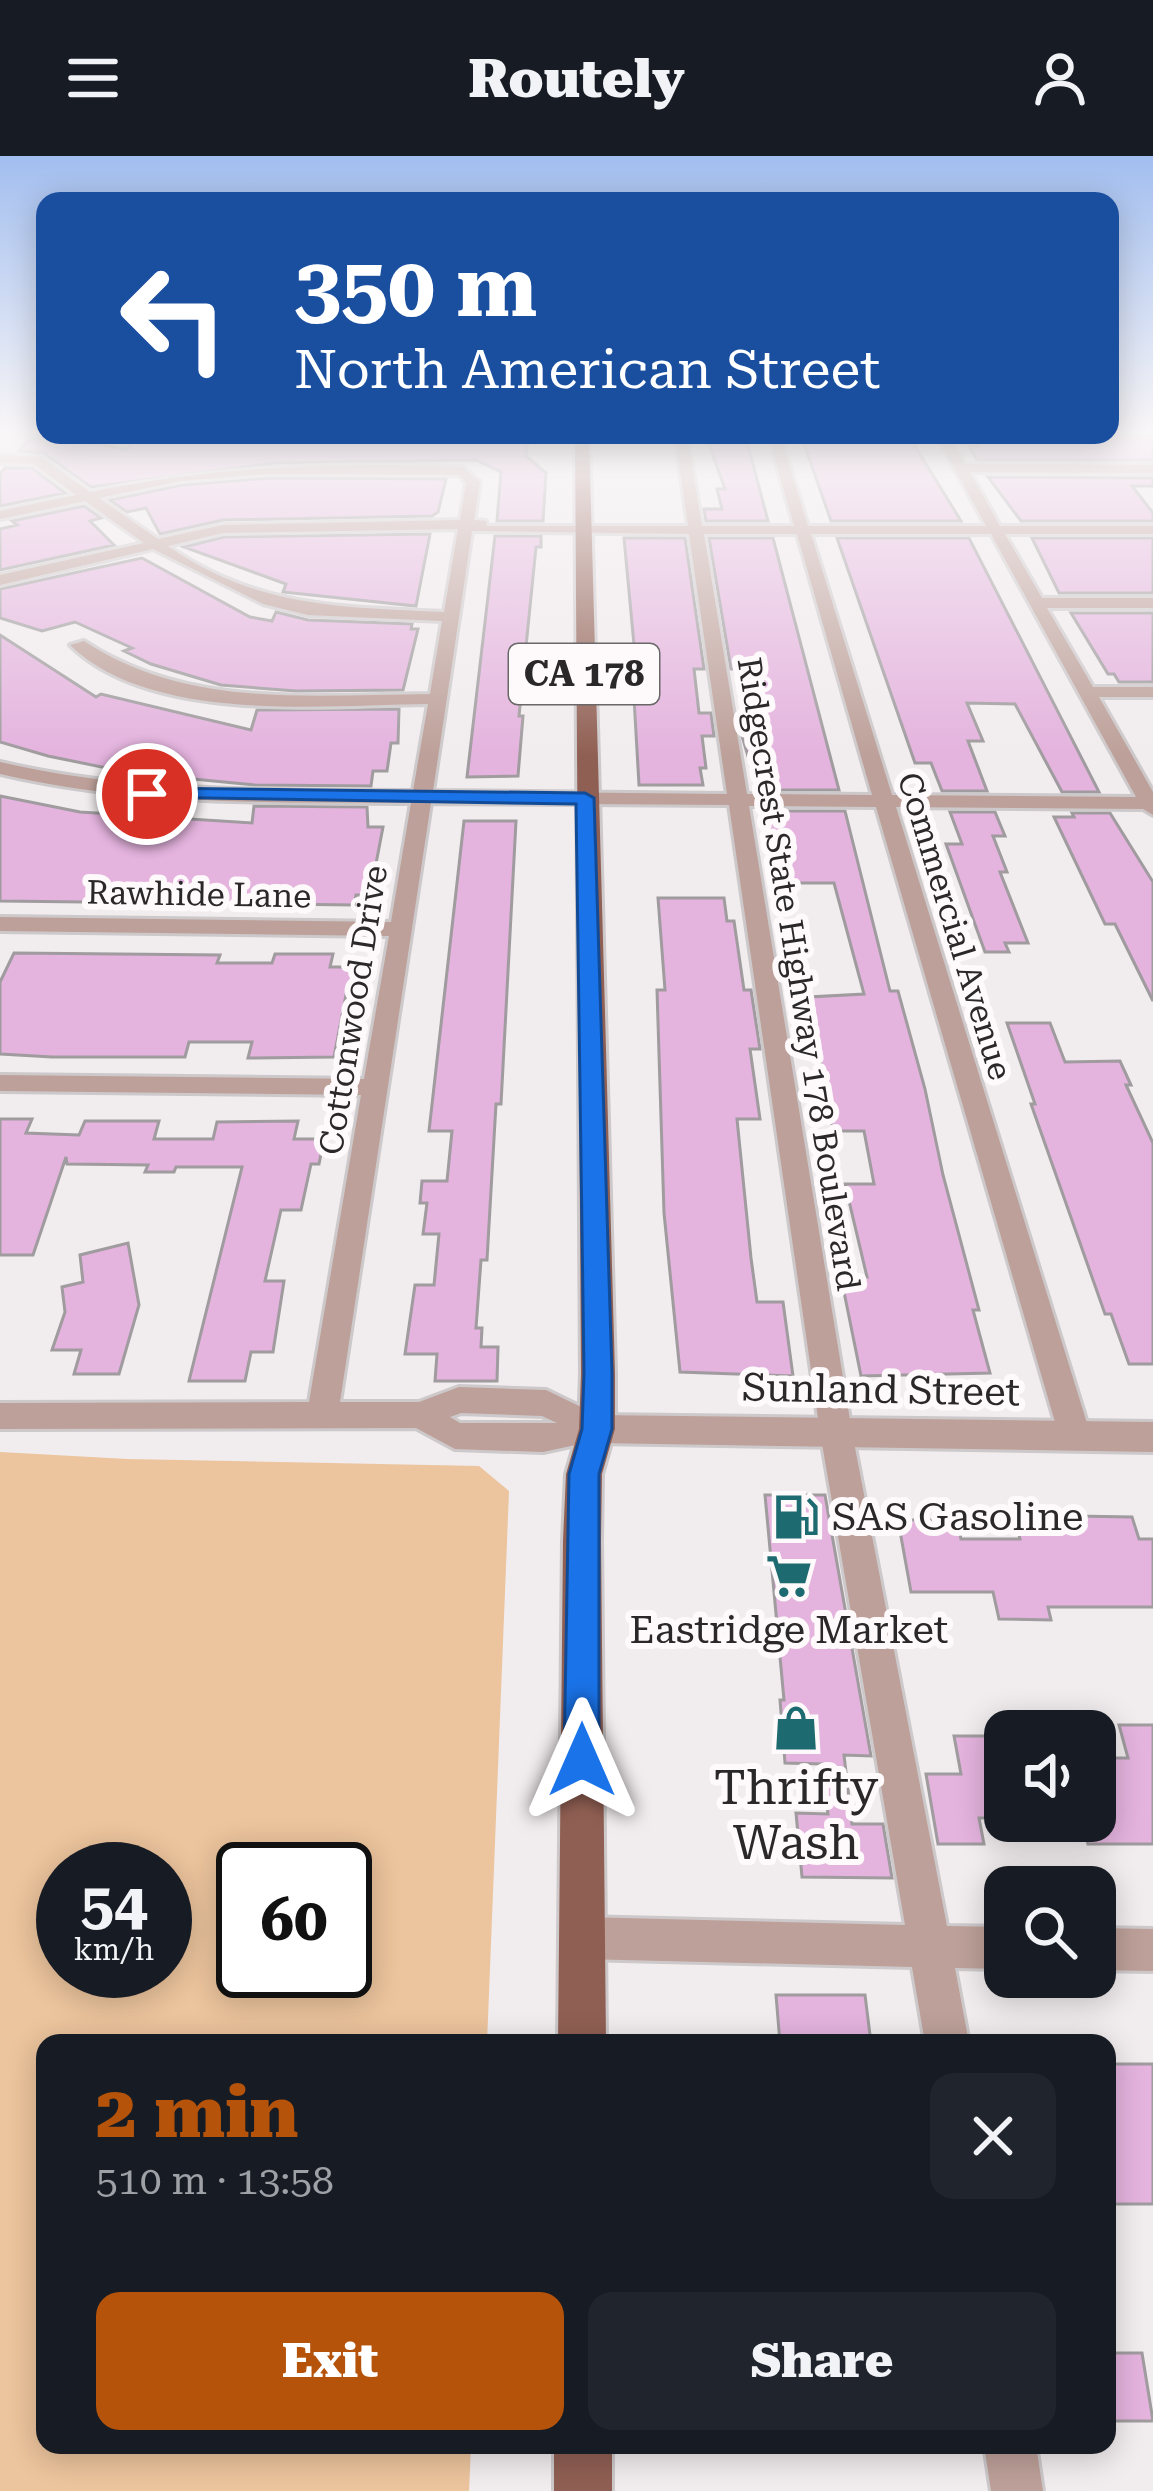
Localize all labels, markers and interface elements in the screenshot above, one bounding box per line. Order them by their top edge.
icon: menu [60,45,126,111]
icon: person [1027,45,1093,111]
text: Routely [468,47,685,110]
text: 350 m [294,238,537,336]
icon: left [96,240,252,396]
text: North American Street [294,338,880,401]
road number: CA 178 [509,644,659,704]
street label: Ridgecrest State Highway 178 Boulevard [730,655,868,1293]
pin [96,743,198,845]
icon: arrive [114,761,180,827]
street label: Commercial Avenue [890,768,1020,1084]
street label: Cottonwood Drive [311,862,395,1158]
street label: Rawhide Lane [86,873,312,915]
street label: Sunland Street [741,1365,1021,1415]
fuel station icon: SAS Gasoline [771,1492,821,1542]
place label: SAS Gasoline [832,1494,1084,1540]
supermarket icon: Eastridge Market [764,1551,814,1601]
place label: Eastridge Market [630,1607,948,1653]
position arrow [519,1697,645,1823]
shop icon: Thrifty Wash [771,1703,821,1753]
map controls [984,1710,1116,1998]
button: sound [984,1710,1116,1842]
place label: Thrifty Wash [714,1760,879,1871]
speed limit sign: 60 [216,1842,372,1998]
button: search [984,1866,1116,1998]
text: 54 [80,1869,148,1940]
text: km/h [74,1932,154,1967]
text: 2 min [96,2070,298,2155]
button: close [930,2073,1056,2199]
text: 510 m · 13:58 [96,2158,334,2204]
button: Exit [96,2292,564,2430]
button: Share [588,2292,1056,2430]

